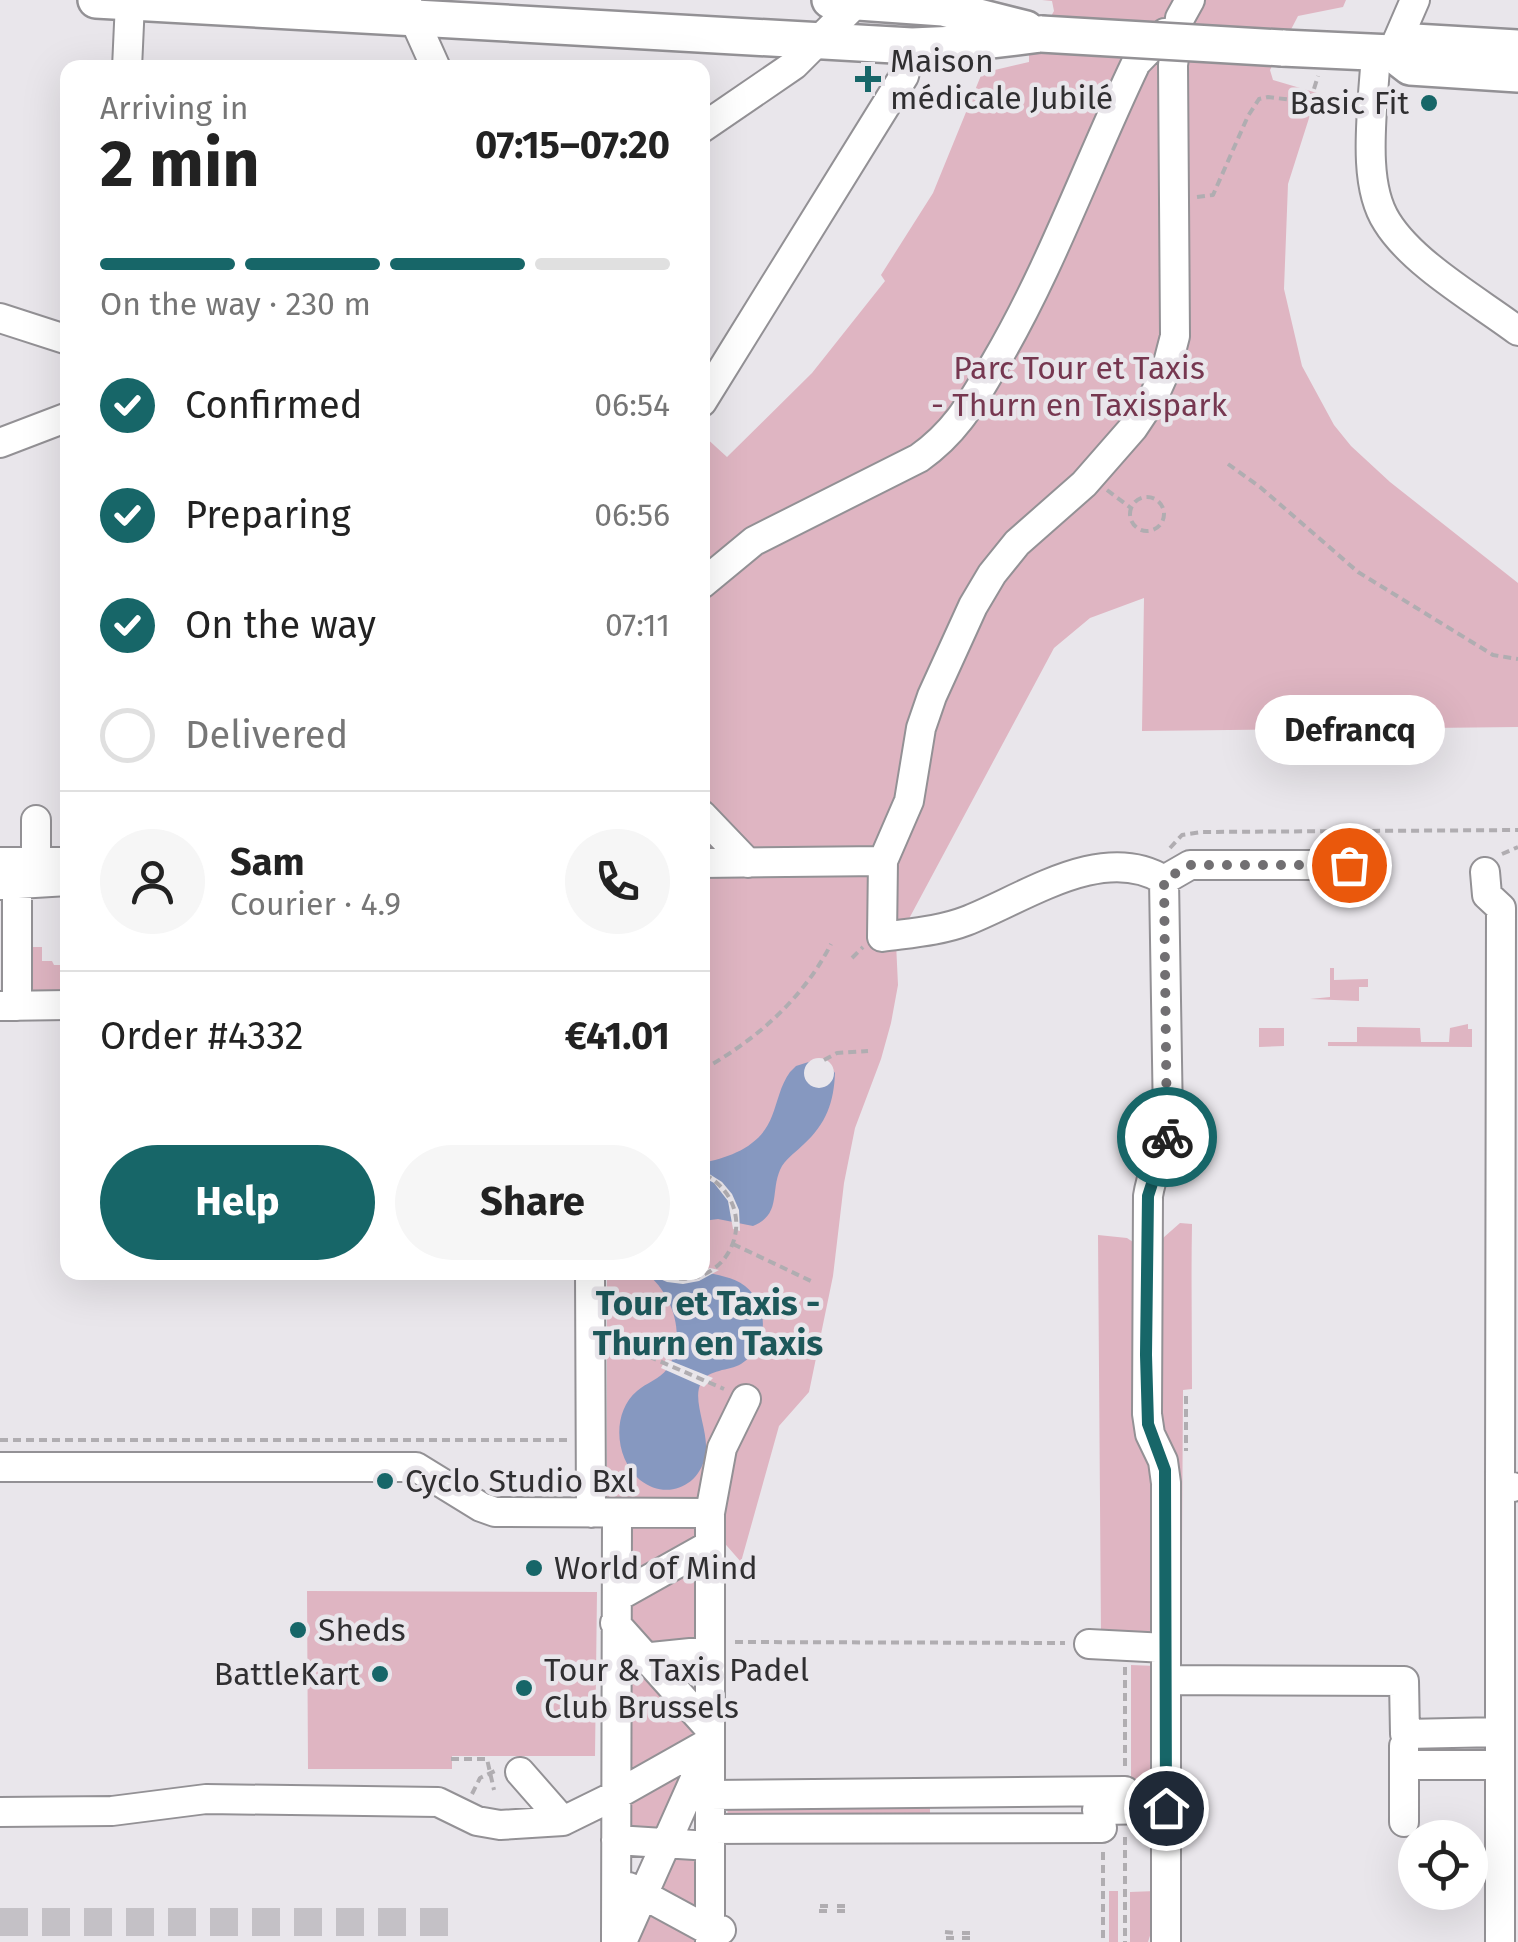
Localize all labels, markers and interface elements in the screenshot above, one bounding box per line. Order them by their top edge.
place label: Maison médicale Jubilé [890,42,1113,117]
marker: Maison médicale Jubilé [855,66,881,92]
place label: Basic Fit [1290,84,1409,122]
text: Arriving in [100,89,248,127]
marker: Basic Fit [1418,92,1440,114]
text: 07:15–07:20 [475,122,670,168]
text: 2 min [100,125,260,203]
text: On the way · 230 m [100,285,371,323]
park label: Parc Tour et Taxis - Thurn en Taxispark [931,349,1228,424]
icon: check [100,378,155,433]
text: Confirmed [185,382,363,428]
text: 06:54 [594,386,670,424]
icon: check [100,488,155,543]
text: Preparing [185,492,351,538]
text: 06:56 [594,496,670,534]
icon: check [100,598,155,653]
text: On the way [185,602,376,648]
text: 07:11 [605,606,670,644]
callout: Defrancq [1254,695,1444,765]
text: Defrancq [1284,711,1416,749]
text: Delivered [185,712,348,758]
pin [1307,823,1392,908]
button: person [100,829,205,934]
button: phone [565,829,670,934]
icon: bag [1322,838,1377,893]
text: Sam [230,839,305,885]
text: Courier · 4.9 [230,885,401,923]
text: Order #4332 [100,1013,304,1059]
text: €41.01 [565,1013,670,1059]
courier [1117,1087,1217,1187]
icon: bike [1140,1110,1195,1165]
button: Help [100,1145,375,1260]
button: Share [395,1145,670,1260]
district label: Tour et Taxis - Thurn en Taxis [593,1282,823,1364]
place label: Cyclo Studio Bxl [405,1462,636,1500]
marker: Cyclo Studio Bxl [374,1470,396,1492]
place label: World of Mind [554,1549,758,1587]
marker: World of Mind [523,1557,545,1579]
place label: Sheds [318,1611,406,1649]
marker: Sheds [287,1619,309,1641]
place label: Tour & Taxis Padel Club Brussels [544,1651,809,1726]
place label: BattleKart [214,1655,360,1693]
marker: BattleKart [369,1663,391,1685]
marker: Tour & Taxis Padel Club Brussels [513,1677,535,1699]
pin [1124,1766,1209,1851]
icon: home [1139,1781,1194,1836]
map controls [1398,1820,1488,1910]
button: locate [1398,1820,1488,1910]

